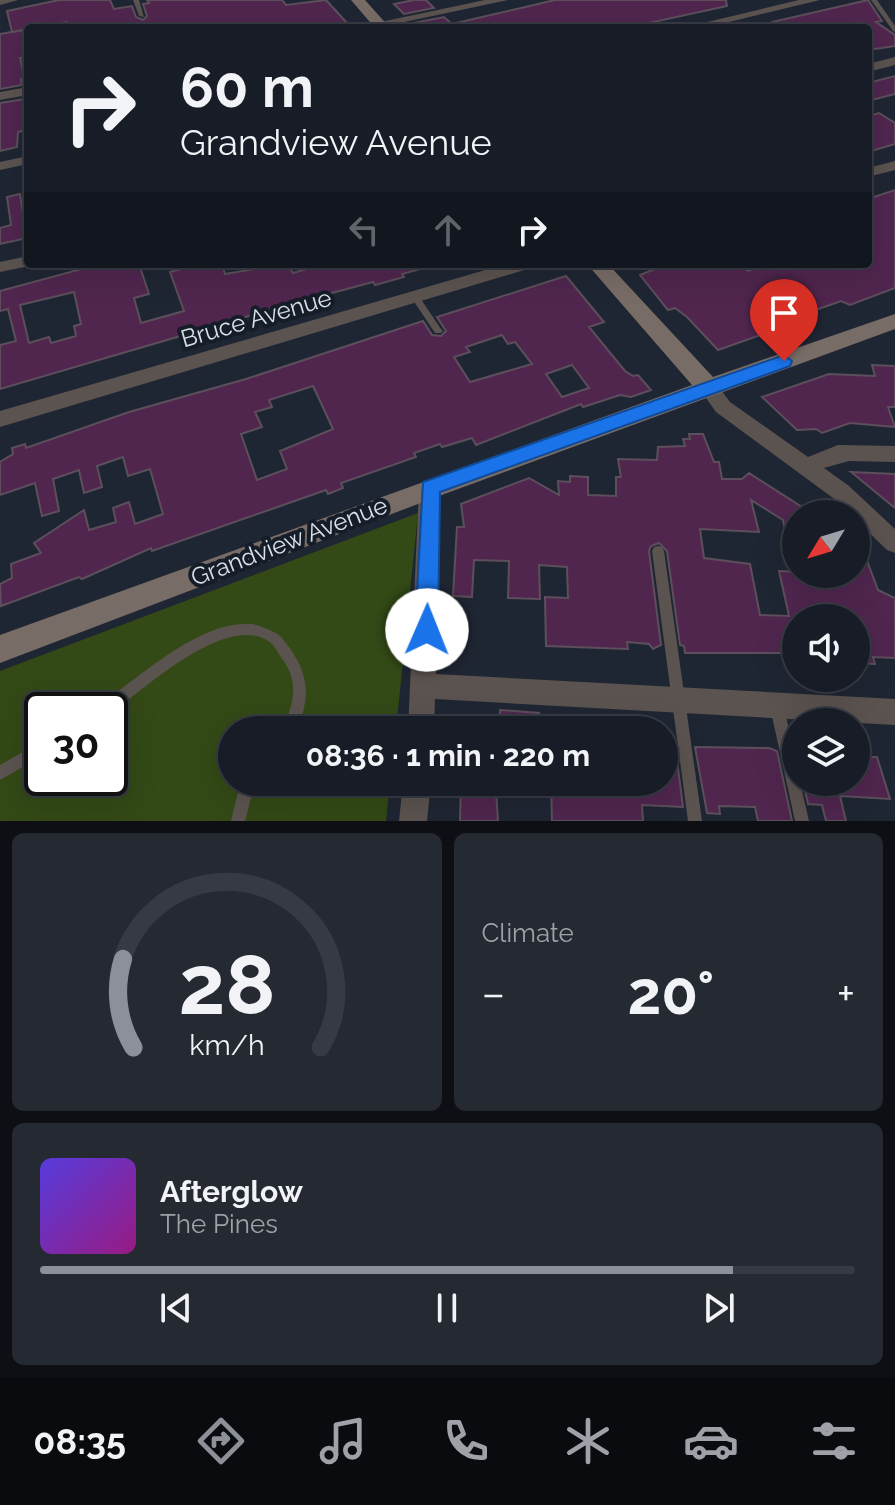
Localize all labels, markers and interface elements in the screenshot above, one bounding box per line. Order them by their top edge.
text: 60 m [180,54,314,120]
icon: right [48,56,152,160]
text: Grandview Avenue [180,121,492,163]
icon: left [342,208,386,252]
icon: ahead [426,208,470,252]
icon: right [510,208,554,252]
pin [750,279,818,361]
street label: Bruce Avenue [177,283,335,353]
icon: arrive [762,291,806,335]
street label: Grandview Avenue [187,490,391,592]
north arrow [782,500,870,588]
map controls [782,500,870,796]
position arrow [385,588,469,672]
button: sound [782,604,870,692]
speed limit sign: 30 [24,692,128,796]
button: layers [782,708,870,796]
text: 08:36 · 1 min · 220 m [306,738,590,773]
text: Climate [482,918,574,948]
text: 28 [178,936,275,1033]
text: 20° [628,958,714,1028]
text: − [482,968,505,1019]
text: + [837,968,855,1019]
text: km/h [189,1028,264,1062]
text: Afterglow [160,1174,303,1209]
text: The Pines [160,1209,278,1239]
icon: previous [154,1286,198,1330]
icon: pause [425,1286,469,1330]
icon: next [697,1286,741,1330]
icon: directions [193,1413,249,1469]
icon: music [315,1413,371,1469]
icon: phone [438,1413,494,1469]
icon: climate [560,1413,616,1469]
icon: car [683,1413,739,1469]
icon: filters [806,1413,862,1469]
text: 08:35 [33,1420,126,1462]

